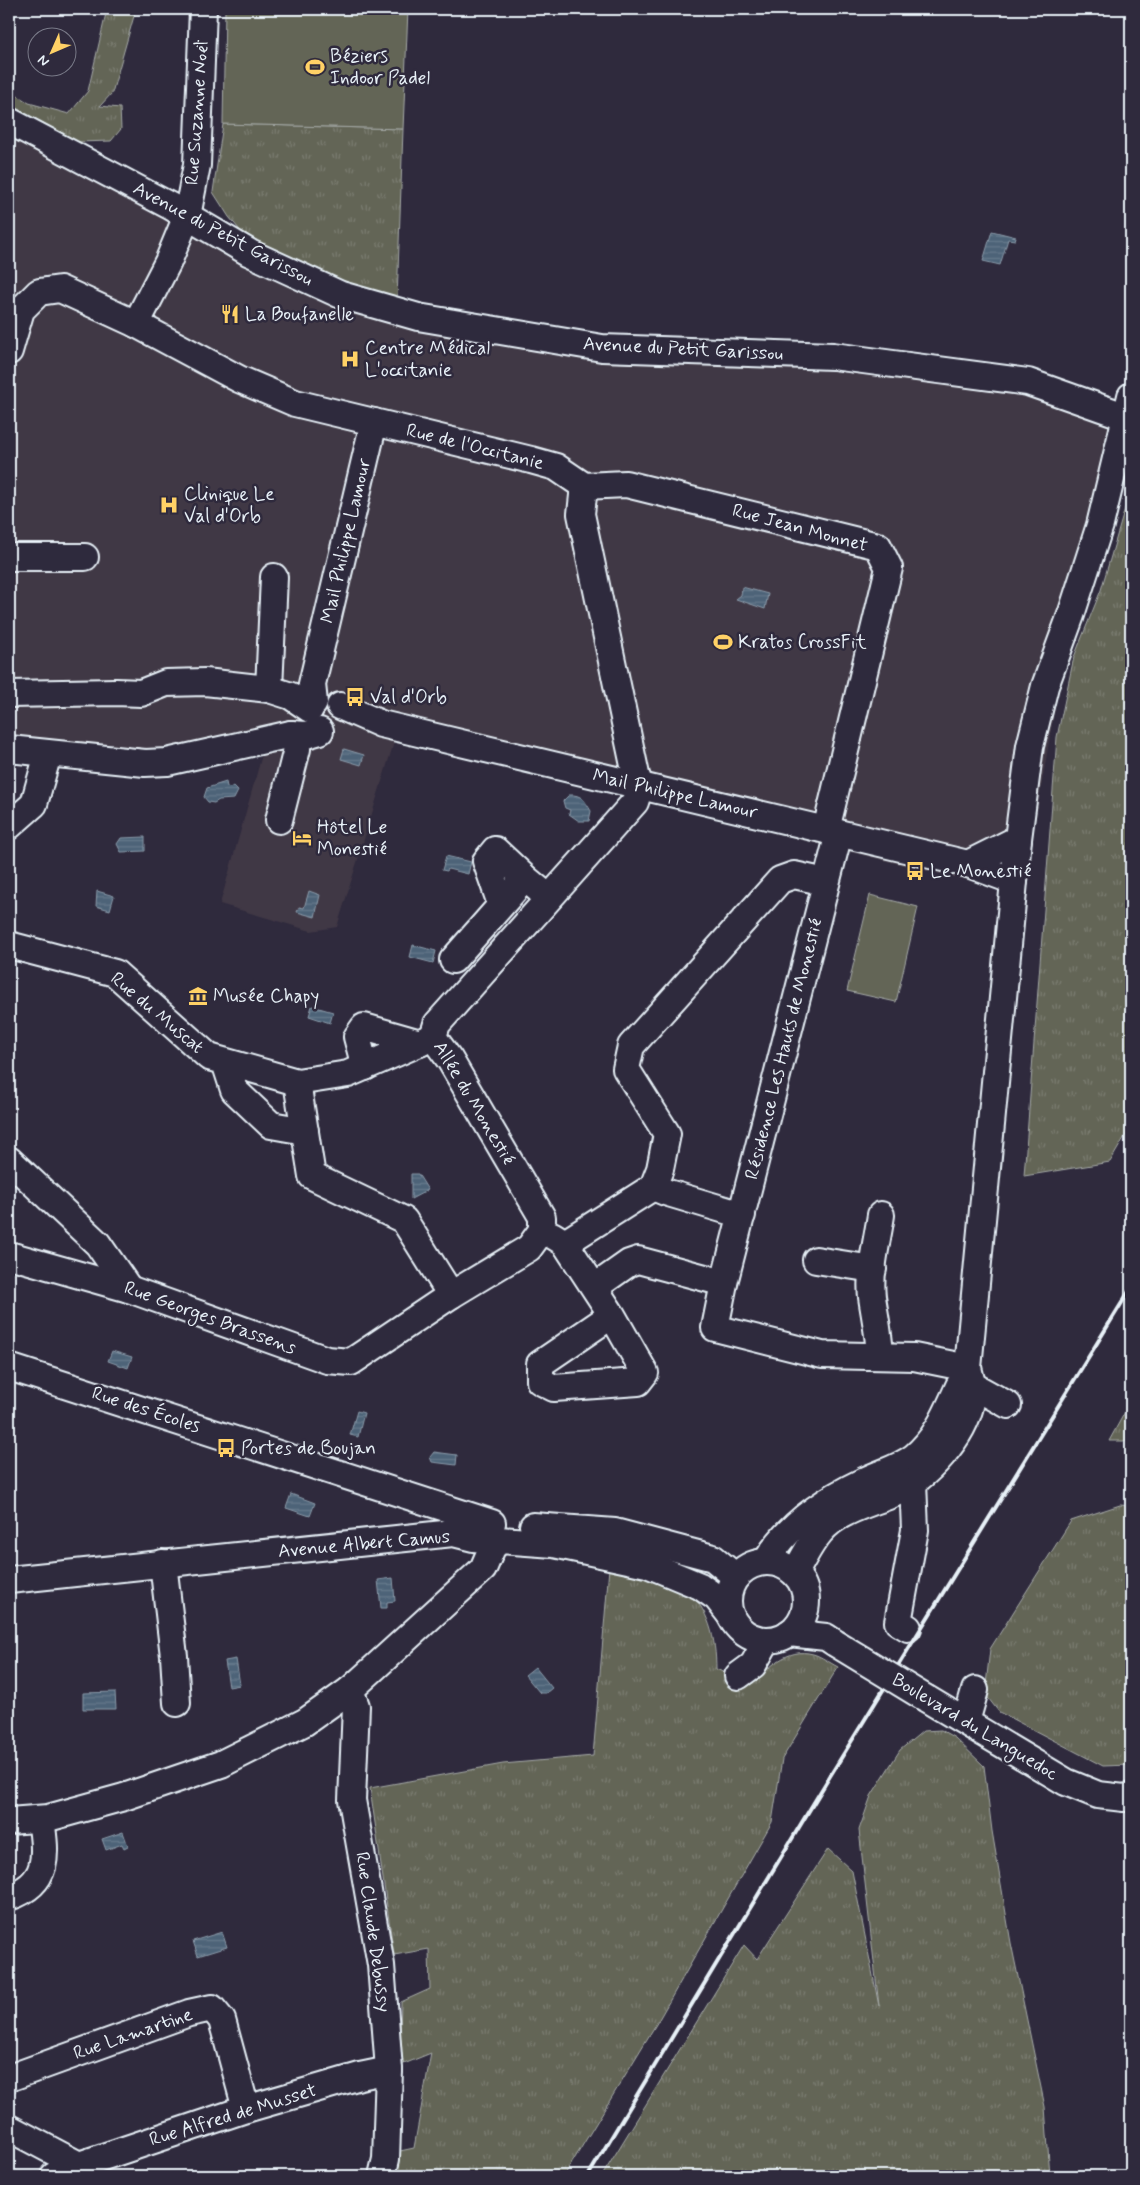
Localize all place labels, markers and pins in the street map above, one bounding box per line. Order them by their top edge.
place label: Béziers Indoor Padel [330,44,430,91]
sports icon: Béziers Indoor Padel [304,56,326,78]
place label: La Boufanelle [245,302,354,327]
restaurant icon: La Boufanelle [219,303,241,325]
place label: Centre Médical L'occitanie [365,336,490,383]
hospital icon: Centre Médical L'occitanie [339,348,361,370]
place label: Clinique Le Val d'Orb [184,482,275,529]
hospital icon: Clinique Le Val d'Orb [158,494,180,516]
place label: Kratos CrossFit [738,630,867,655]
sports icon: Kratos CrossFit [712,631,734,653]
place label: Val d'Orb [370,685,447,710]
bus stop icon: Val d'Orb [344,686,366,708]
place label: Hôtel Le Monestié [317,815,387,862]
hotel icon: Hôtel Le Monestié [291,827,313,849]
place label: Le Monestié [930,859,1031,884]
bus stop icon: Le Monestié [904,860,926,882]
place label: Musée Chapy [213,984,319,1010]
museum icon: Musée Chapy [187,985,209,1007]
place label: Portes de Boujan [241,1436,376,1461]
bus stop icon: Portes de Boujan [215,1437,237,1459]

